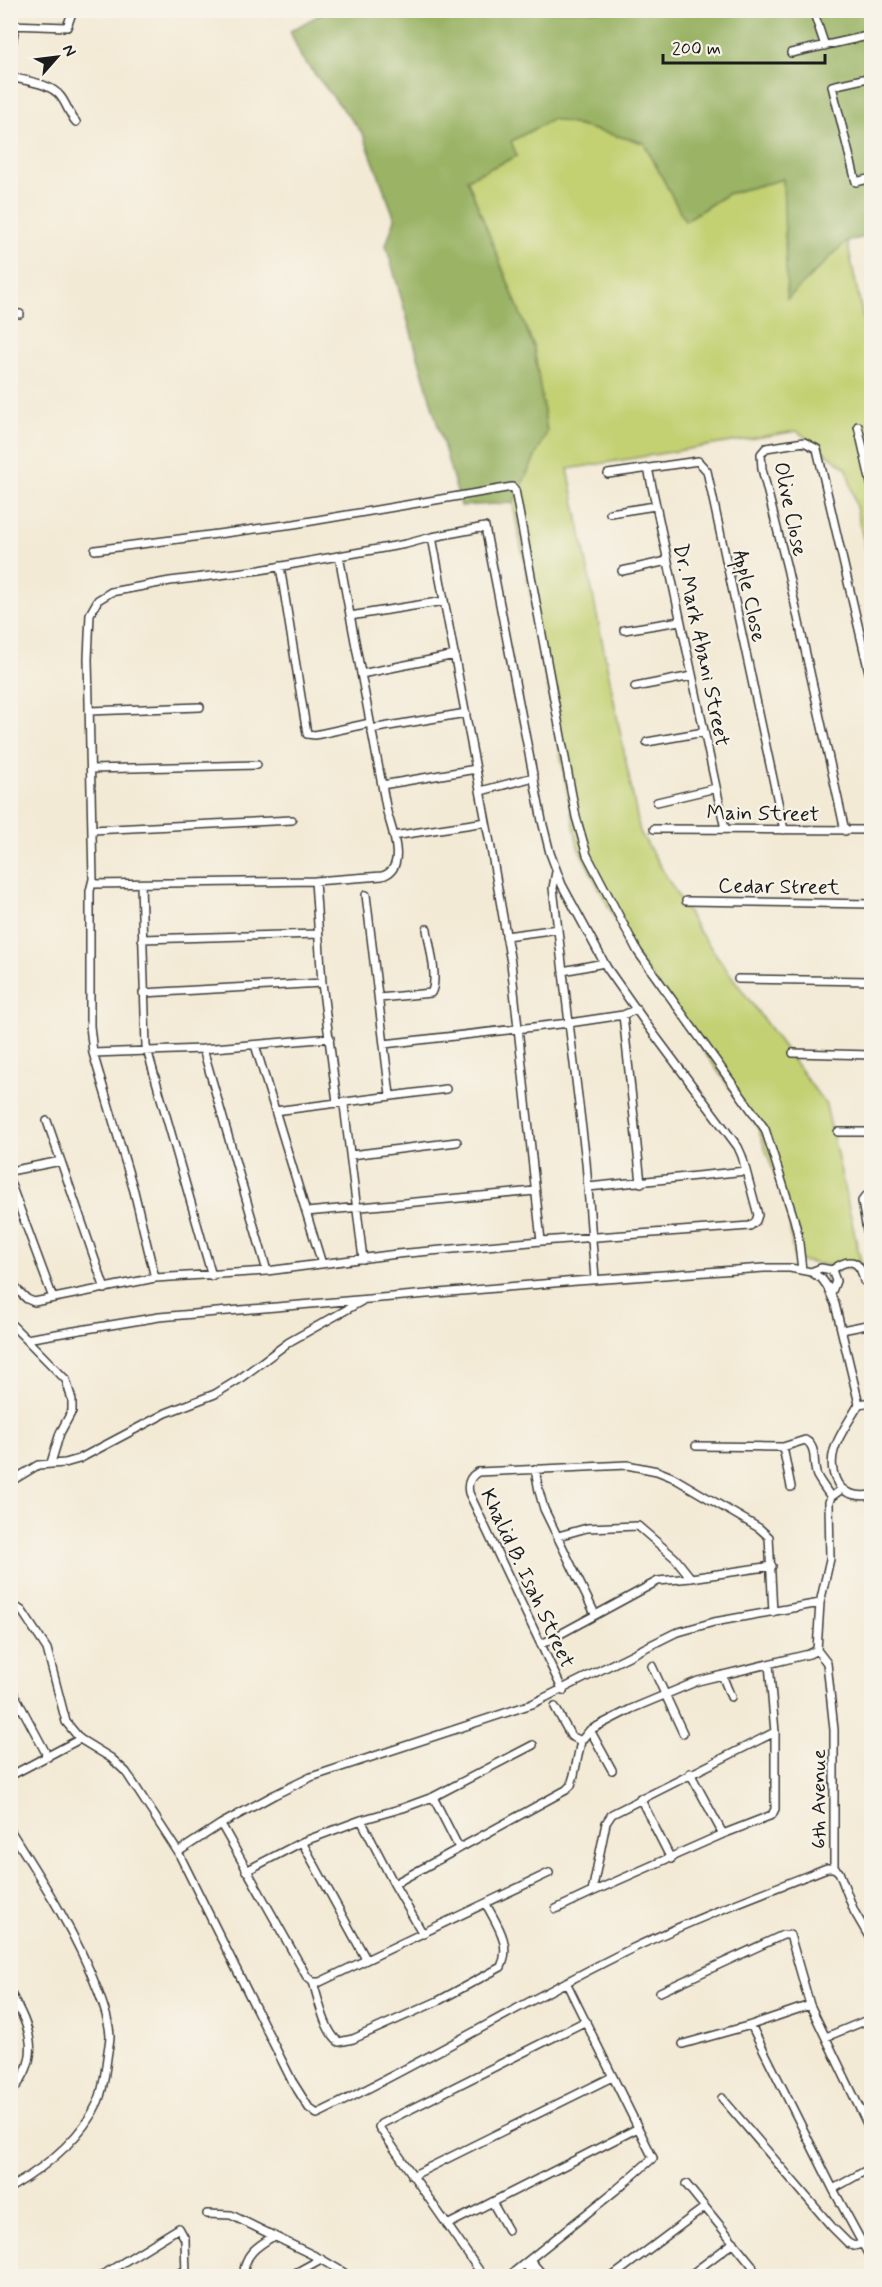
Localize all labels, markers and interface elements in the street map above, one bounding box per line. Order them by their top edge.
north arrow [27,27,87,87]
scale bar [663,27,825,65]
text: 200 m [672,37,721,61]
text: N [57,41,81,60]
street label: Olive Close [766,459,814,559]
street label: Dr. Mark Abani Street [666,541,736,749]
street label: Apple Close [725,548,772,645]
street label: Main Street [706,799,820,829]
street label: Cedar Street [718,872,841,902]
street label: Khalid B. Isah Street [473,1484,581,1673]
street label: 6th Avenue [805,1749,833,1849]

